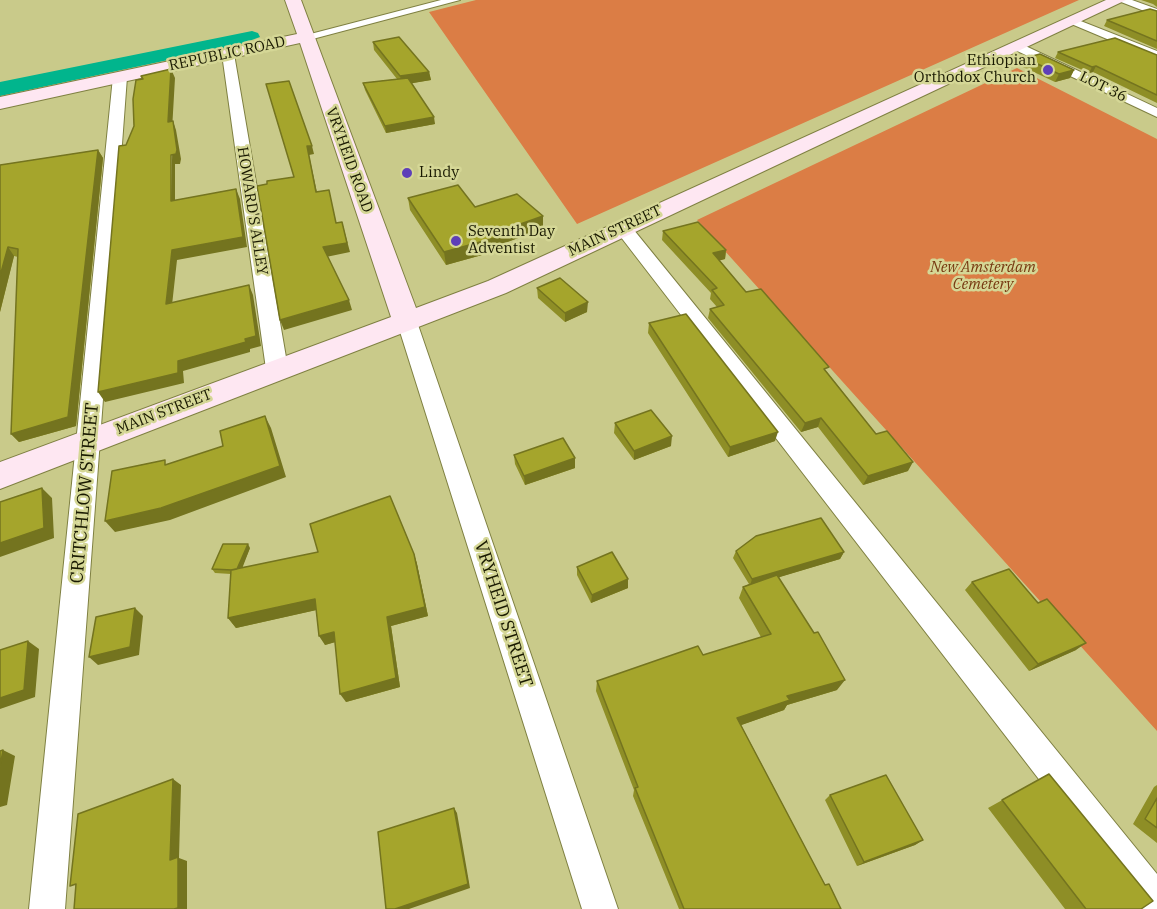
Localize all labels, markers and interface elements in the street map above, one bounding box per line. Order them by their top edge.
street label: REPUBLIC ROAD [167,33,287,75]
place label: Ethiopian Orthodox Church [914,52,1036,87]
marker: Ethiopian Orthodox Church [1041,63,1055,77]
street label: LOT 36 [1076,68,1130,106]
street label: VRYHEID ROAD [322,105,376,215]
street label: HOWARD'S ALLEY [233,145,271,277]
place label: Lindy [419,164,459,182]
marker: Lindy [400,166,414,180]
street label: MAIN STREET [565,201,665,261]
place label: Seventh Day Adventist [468,223,555,258]
marker: Seventh Day Adventist [449,234,463,248]
park label: New Amsterdam Cemetery [930,259,1036,294]
street label: MAIN STREET [114,385,214,439]
street label: CRITCHLOW STREET [66,402,104,584]
street label: VRYHEID STREET [469,538,537,690]

